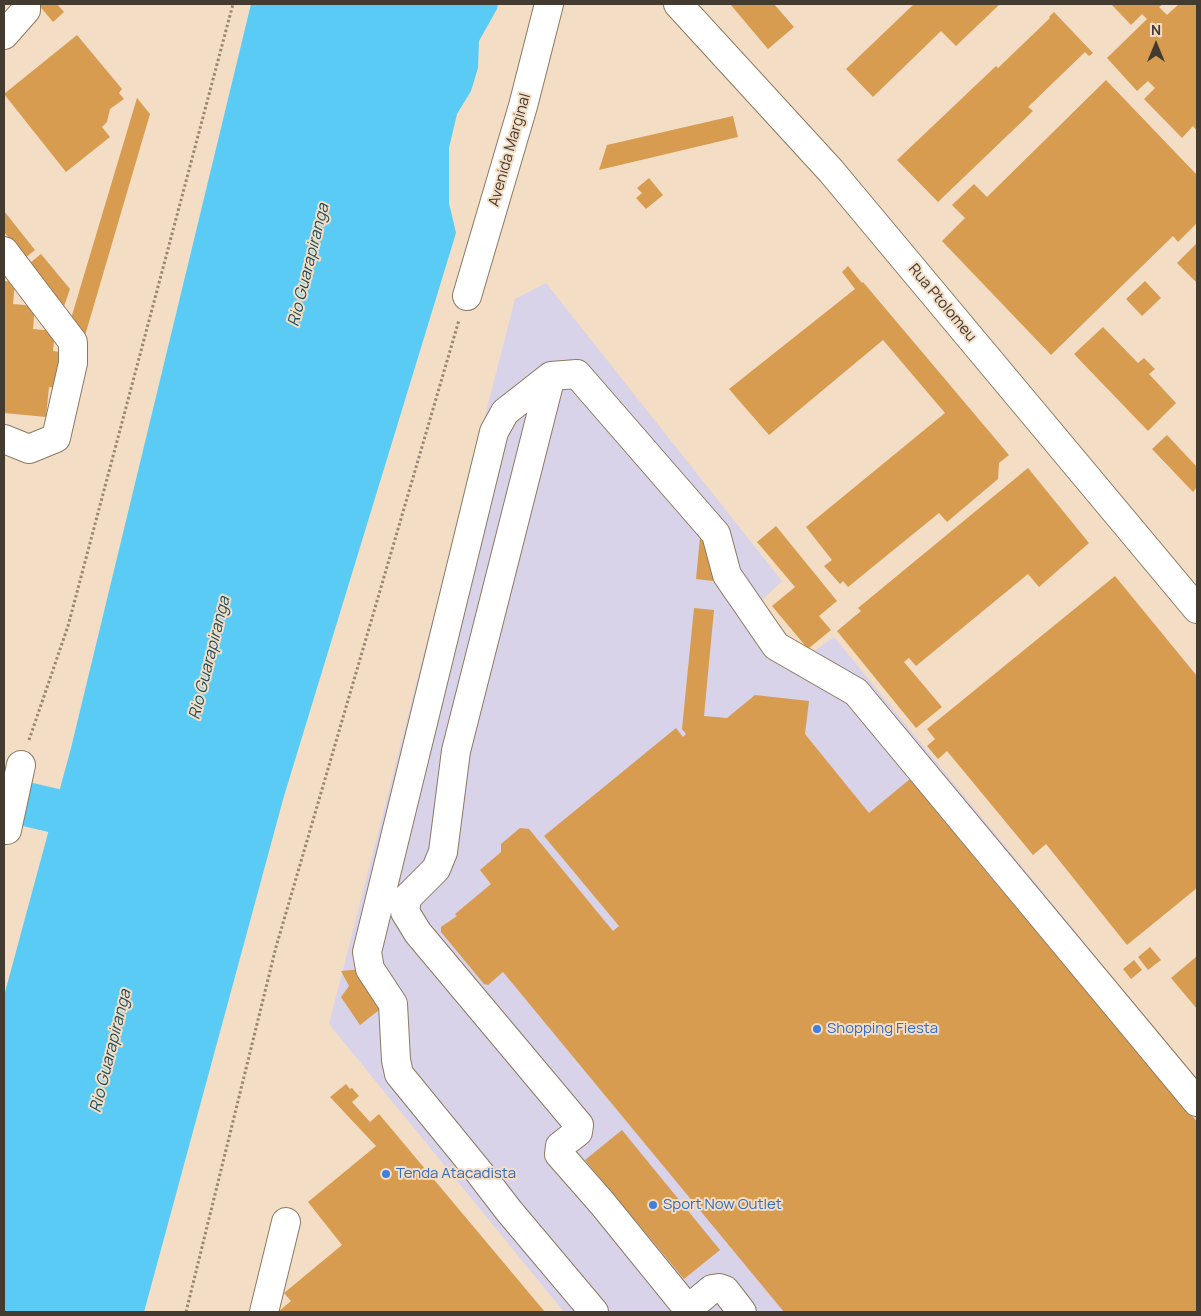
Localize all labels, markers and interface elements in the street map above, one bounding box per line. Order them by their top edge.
north arrow [1131,20,1181,70]
text: N [1151,20,1161,39]
street label: Avenida Marginal [485,91,535,209]
water label: Rio Guarapiranga [284,202,334,328]
street label: Rua Ptolomeu [904,260,980,346]
water label: Rio Guarapiranga [185,595,235,721]
water label: Rio Guarapiranga [86,988,136,1114]
place label: Shopping Fiesta [827,1020,938,1038]
marker: Shopping Fiesta [811,1023,823,1035]
place label: Tenda Atacadista [396,1165,516,1183]
marker: Tenda Atacadista [380,1168,392,1180]
place label: Sport Now Outlet [663,1196,782,1214]
marker: Sport Now Outlet [647,1199,659,1211]

